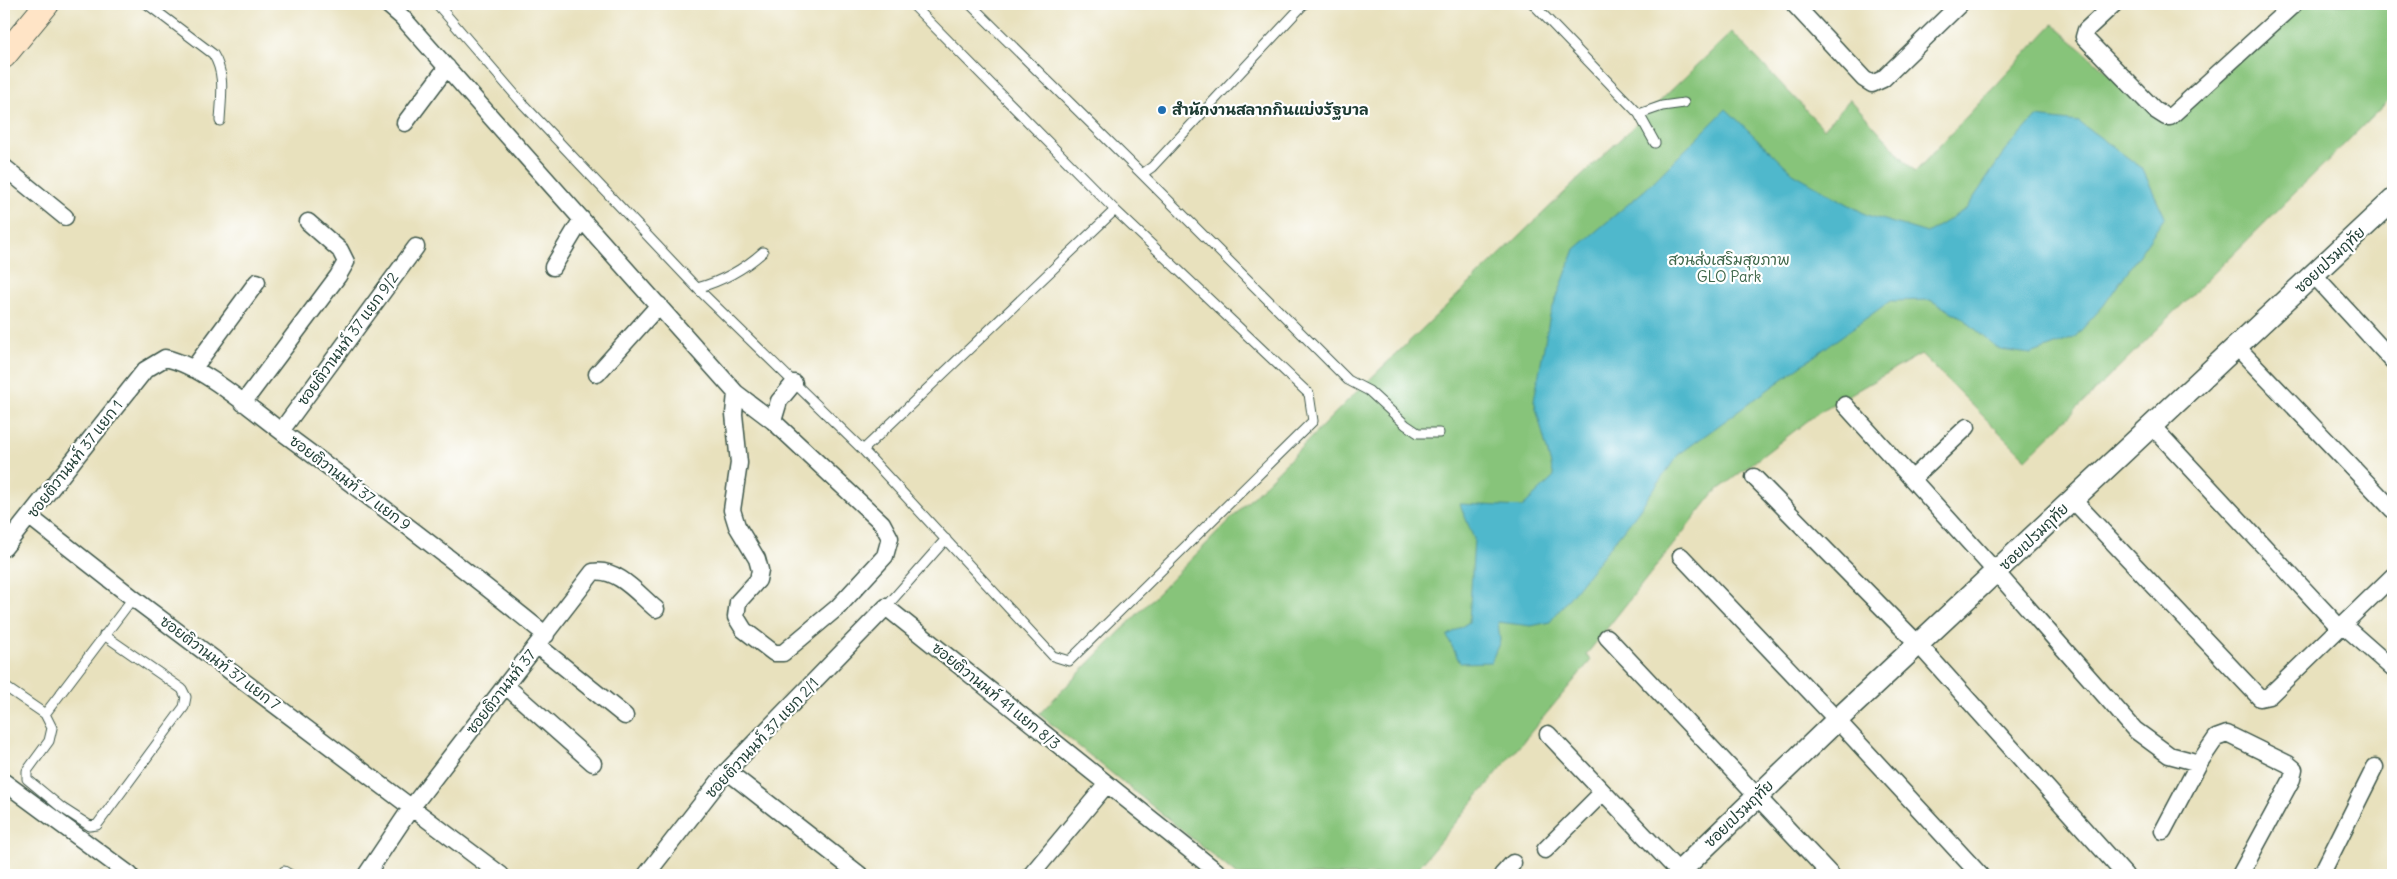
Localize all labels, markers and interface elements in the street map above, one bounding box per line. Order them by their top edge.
place label: สำนักงานสลากกินแบ่งรัฐบาล [1172,100,1369,120]
marker: สำนักงานสลากกินแบ่งรัฐบาล [1156,104,1168,116]
street label: ซอยเปรมฤทัย [2291,222,2369,298]
park label: สวนส่งเสริมสุขภาพ GLO Park [1668,250,1790,286]
street label: ซอยติวานนท์ 37 แยก 9/2 [293,268,402,409]
street label: ซอยติวานนท์ 37 แยก 1 [23,396,127,521]
street label: ซอยติวานนท์ 37 แยก 9 [286,431,415,534]
street label: ซอยเปรมฤทัย [1995,499,2073,575]
street label: ซอยติวานนท์ 37 แยก 7 [156,611,284,714]
street label: ซอยติวานนท์ 41 แยก 8/3 [928,638,1064,753]
street label: ซอยติวานนท์ 37 [462,646,540,738]
street label: ซอยติวานนท์ 37 แยก 2/1 [701,673,822,802]
street label: ซอยเปรมฤทัย [1700,776,1778,852]

